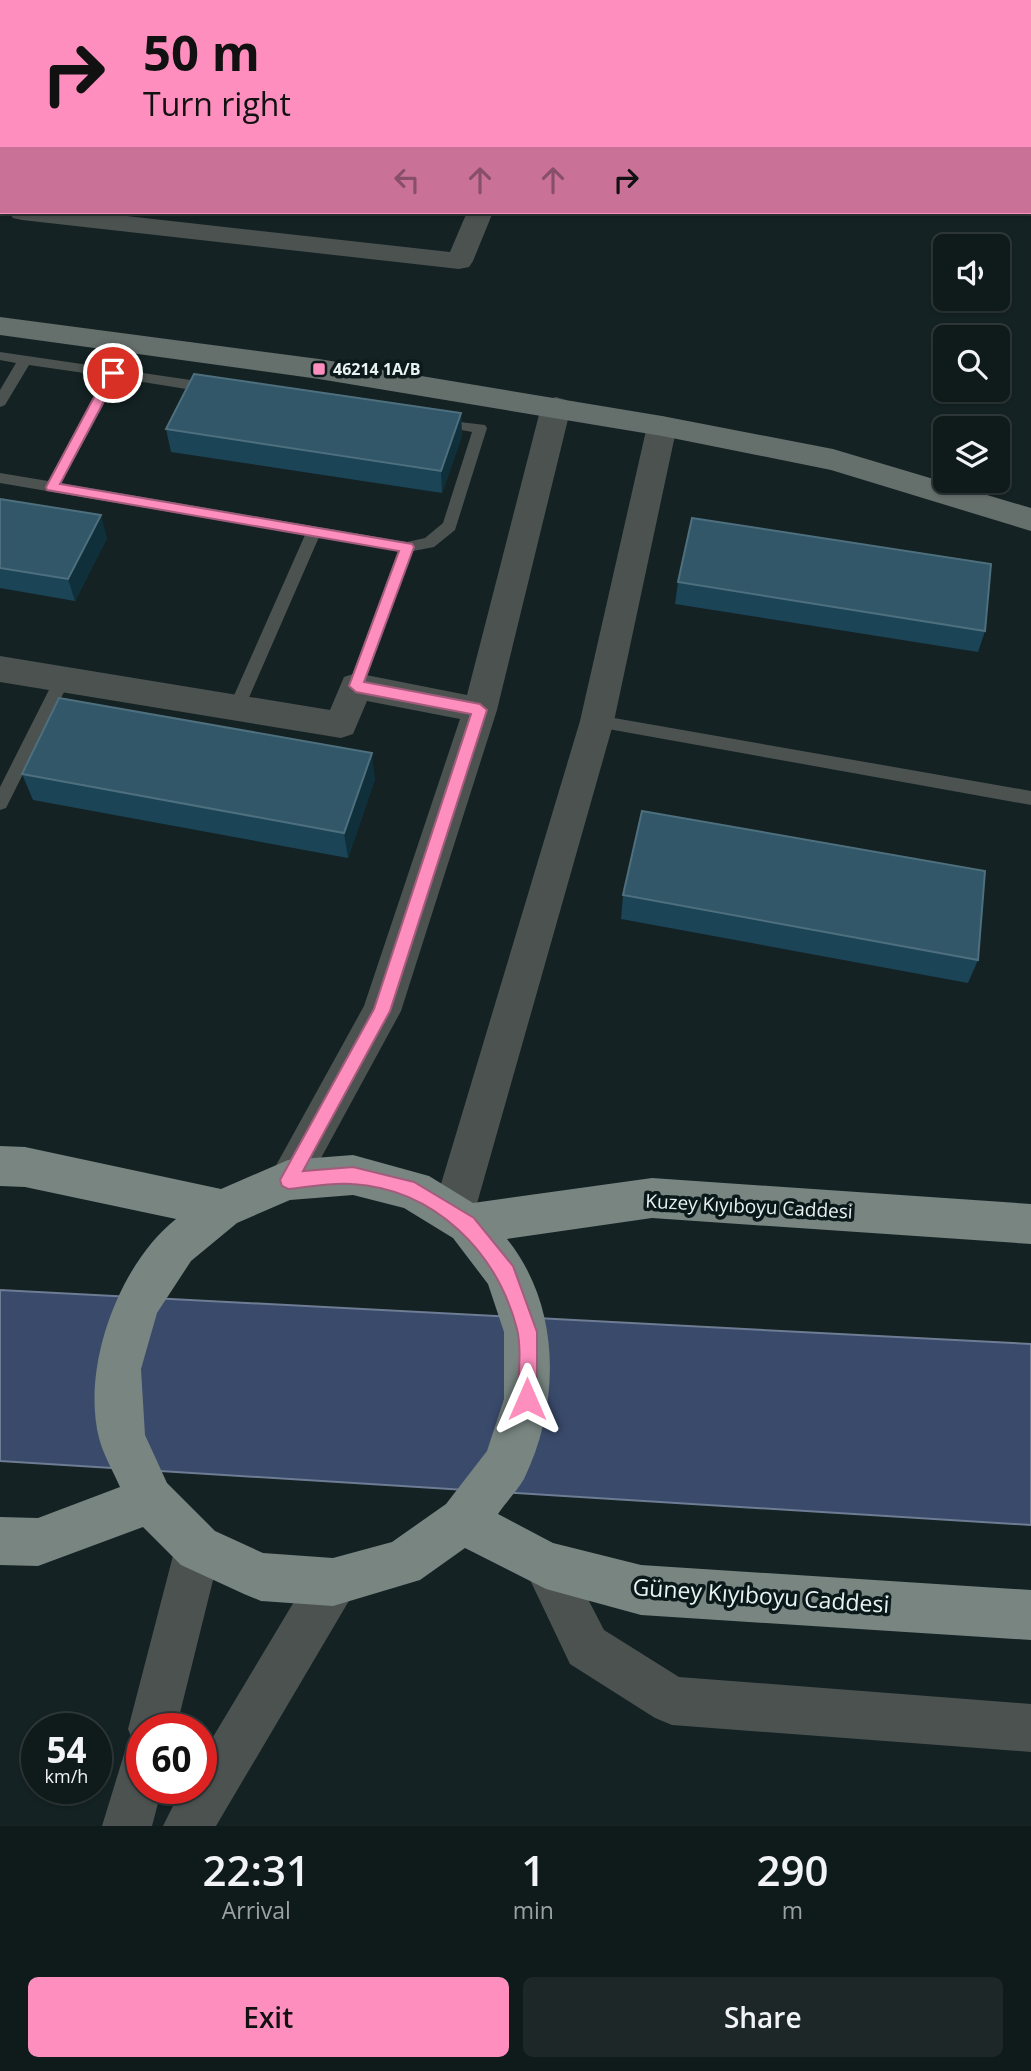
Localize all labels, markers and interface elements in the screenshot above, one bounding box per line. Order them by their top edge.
text: 50 m [143,19,260,85]
icon: right [28,28,119,119]
text: Turn right [143,82,291,125]
icon: left [388,161,426,199]
icon: ahead [461,161,499,199]
icon: ahead [534,161,572,199]
icon: right [607,161,645,199]
map controls [933,234,1010,493]
button: sound [933,234,1010,311]
button: search [933,325,1010,402]
pin [83,343,143,403]
icon: arrive [94,354,132,392]
place label: 46214 1A/B [333,358,420,380]
marker: 46214 1A/B [311,361,327,377]
button: layers [933,416,1010,493]
street label: Kuzey Kıyıboyu Caddesi [645,1188,853,1224]
position arrow [490,1362,564,1436]
street label: Güney Kıyıboyu Caddesi [632,1570,890,1620]
speed limit sign: 60 [126,1713,217,1804]
text: 54 [46,1726,87,1773]
text: km/h [45,1764,88,1788]
text: 22:31 [203,1841,310,1898]
text: 1 [521,1841,545,1898]
text: 290 [756,1841,828,1898]
text: Arrival [222,1894,291,1926]
text: min [513,1894,554,1926]
text: m [782,1894,803,1926]
button: Exit [28,1977,509,2057]
button: Share [523,1977,1003,2057]

